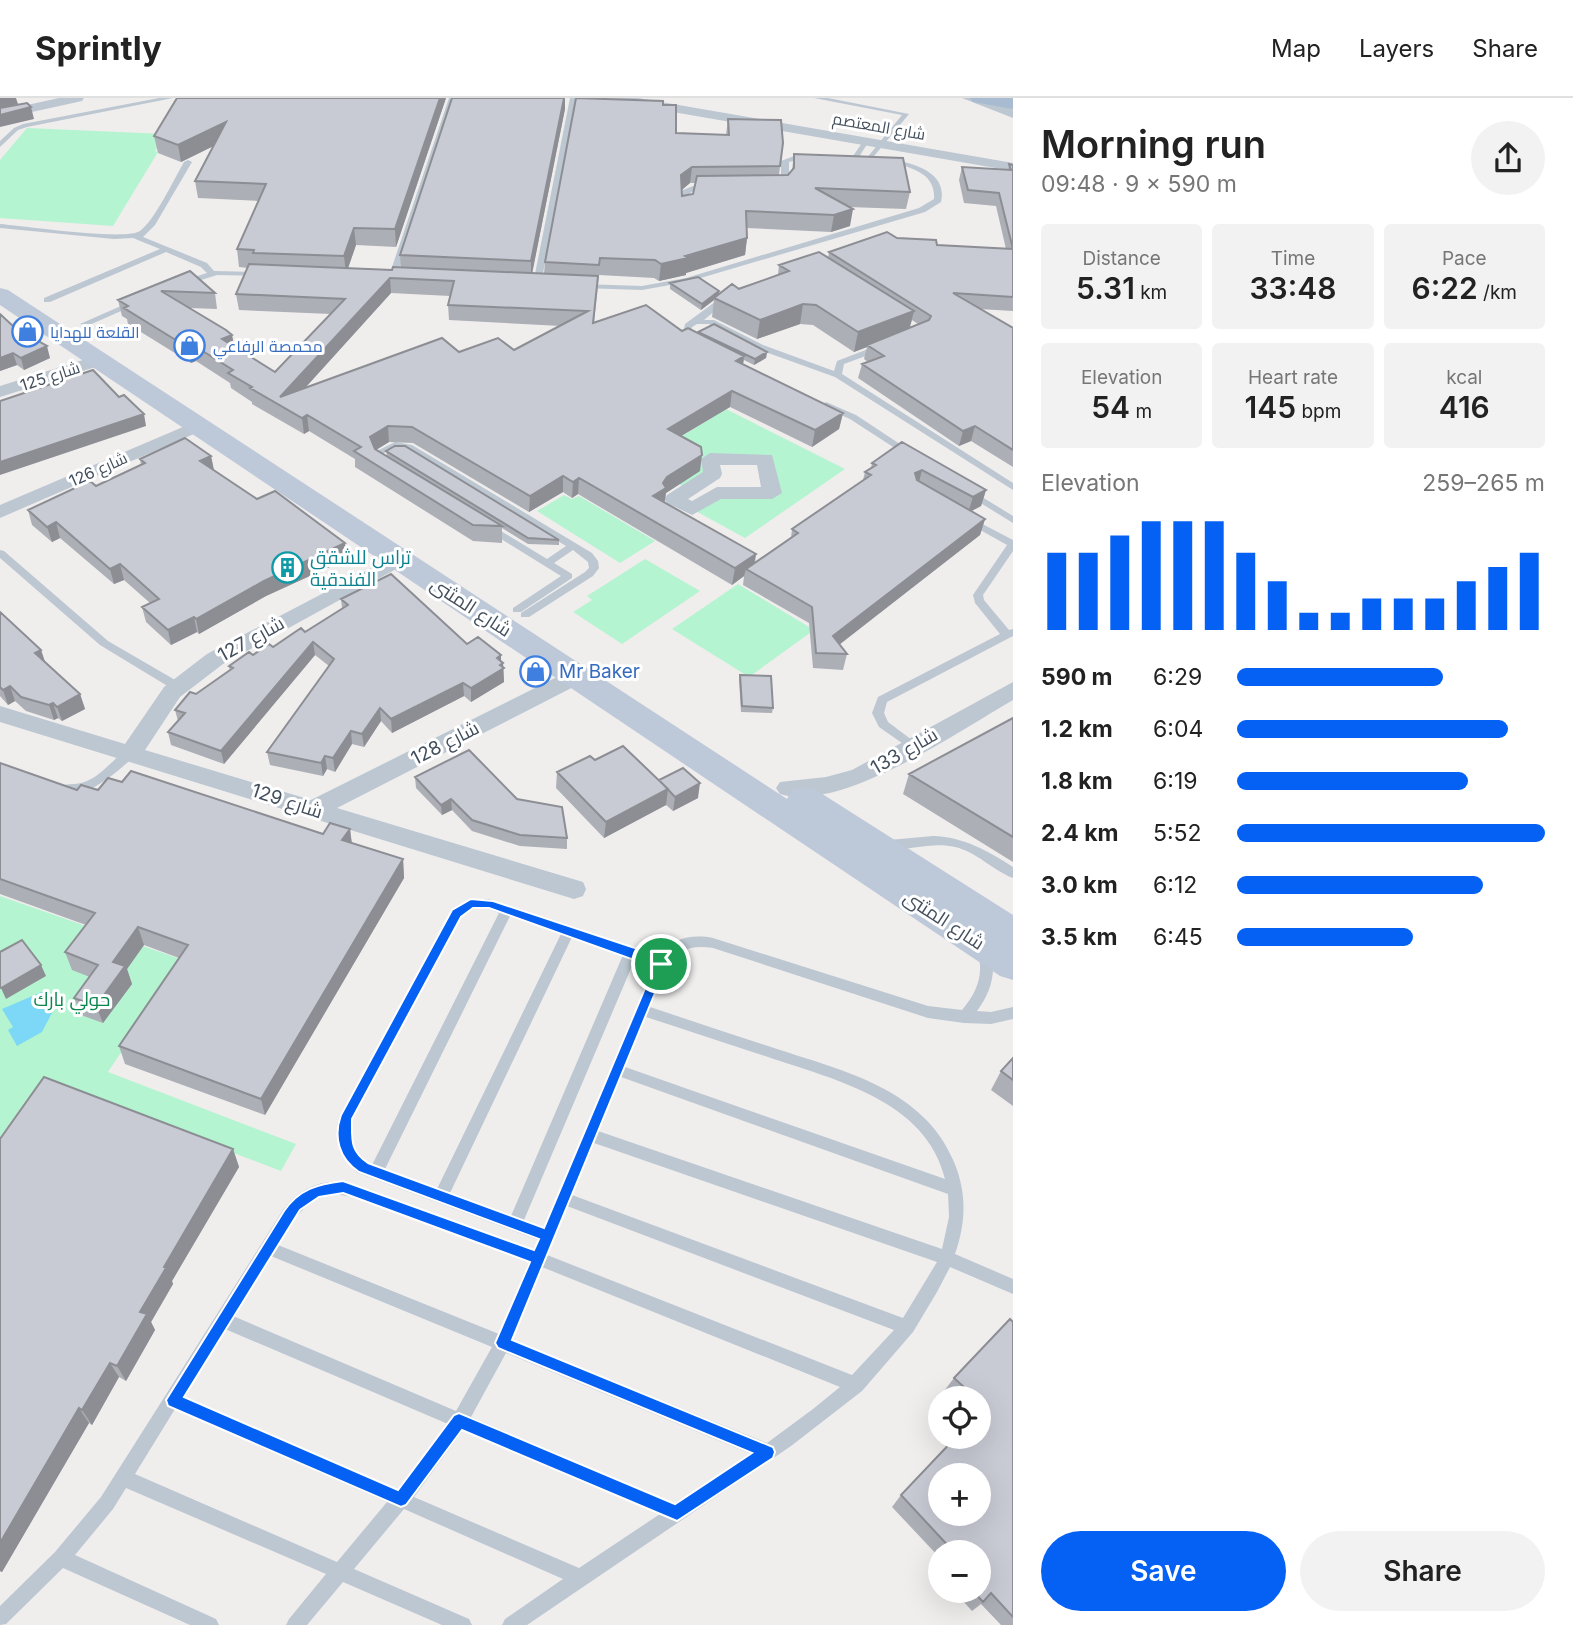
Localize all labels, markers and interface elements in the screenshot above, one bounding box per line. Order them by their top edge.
text: Sprintly [35,28,162,68]
text: Map [1271,34,1321,63]
text: Layers [1359,34,1434,63]
text: Share [1472,34,1538,63]
street label: شارع المعتصم [831,108,927,146]
text: Morning run [1041,121,1266,167]
button: share [1471,121,1545,195]
text: 09:48 · 9 × 590 m [1041,170,1237,198]
text: Distance [1082,247,1161,270]
text: Time [1271,247,1315,270]
text: Pace [1442,247,1487,270]
text: 5.31 [1076,270,1135,306]
text: 33:48 [1250,270,1336,306]
text: 6:22 [1412,270,1478,306]
text: km [1135,281,1167,304]
text: /km [1478,281,1517,304]
shop icon: القلعة للهدايا [10,315,44,349]
place label: القلعة للهدايا [50,322,140,343]
shop icon: محمصة الرفاعي [173,329,207,363]
place label: محمصة الرفاعي [213,336,323,360]
street label: شارع 125 [18,357,83,397]
text: Elevation [1081,366,1162,389]
text: Heart rate [1248,366,1338,389]
text: kcal [1446,366,1482,389]
text: 54 [1091,389,1130,425]
text: 145 [1245,389,1296,425]
text: 416 [1439,389,1490,425]
text: m [1130,400,1152,423]
text: bpm [1296,400,1341,423]
street label: شارع 126 [66,447,131,493]
text: Elevation [1041,469,1140,497]
text: 259–265 m [1422,469,1545,497]
place label: تراس للشقق الفندقية [310,546,411,591]
building icon: تراس للشقق الفندقية [270,551,304,585]
street label: شارع المثنى [425,572,516,643]
street label: شارع 127 [214,611,289,668]
shop icon: Mr Baker [519,654,553,688]
place label: Mr Baker [559,660,640,683]
text: 590 m [1041,663,1113,691]
text: 6:29 [1153,663,1202,691]
text: 1.2 km [1041,715,1113,743]
text: 6:04 [1153,715,1203,743]
street label: شارع 128 [407,716,484,772]
street label: شارع 133 [866,723,943,781]
text: 1.8 km [1041,767,1113,795]
text: 6:19 [1153,767,1198,795]
street label: شارع 129 [248,779,325,825]
text: 2.4 km [1041,819,1119,847]
text: 5:52 [1153,819,1202,847]
text: 3.0 km [1041,871,1118,899]
text: 6:12 [1153,871,1197,899]
street label: شارع المثنى [898,885,989,956]
text: 3.5 km [1041,923,1117,951]
text: 6:45 [1153,923,1203,951]
pin [631,934,691,994]
icon: arrive [642,945,680,983]
park label: حولي بارك [34,988,110,1014]
map controls [928,1386,991,1603]
button: locate [928,1386,991,1449]
button: + [928,1463,991,1526]
button: Save [1041,1531,1286,1611]
button: Share [1300,1531,1545,1611]
button: − [928,1540,991,1603]

